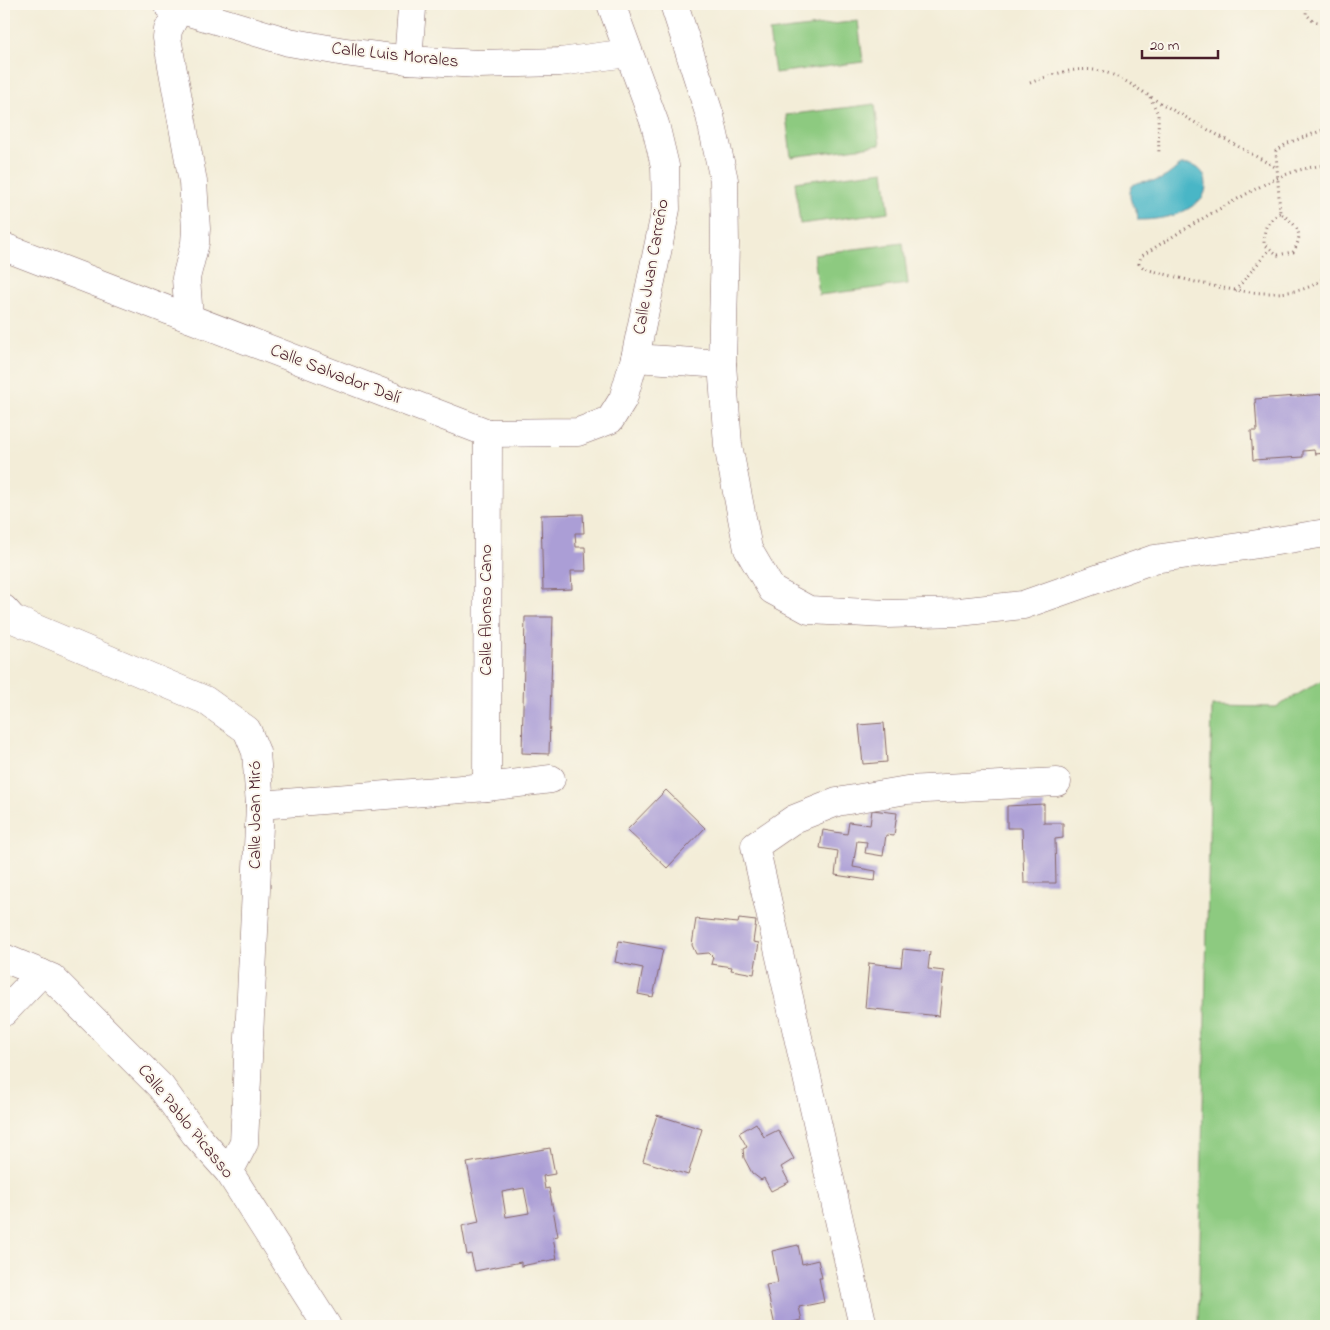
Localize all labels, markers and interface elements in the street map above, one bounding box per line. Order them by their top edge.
scale bar [1142,28,1219,60]
text: 20 m [1150,35,1180,57]
street label: Calle Luis Morales [330,36,460,76]
street label: Calle Juan Carreño [627,197,677,337]
street label: Calle Salvador Dalí [266,338,404,412]
street label: Calle Alonso Cano [474,544,500,676]
street label: Calle Joan Miró [243,761,269,869]
street label: Calle Pablo Picasso [130,1059,240,1185]

